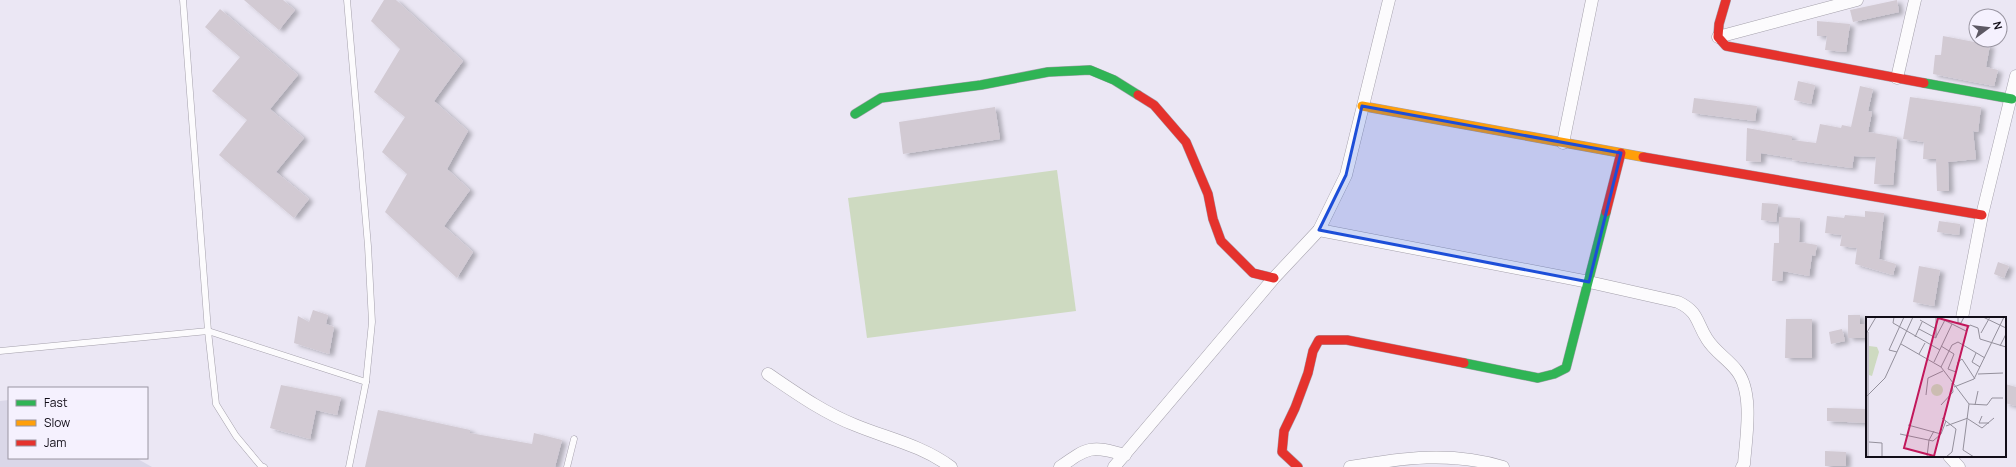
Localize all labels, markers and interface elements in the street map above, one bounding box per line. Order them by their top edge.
north arrow [1968,8,2008,48]
text: N [1990,20,2006,31]
inset map [1866,317,2006,457]
legend [8,387,148,459]
text: Fast [44,394,68,411]
text: Slow [44,414,70,431]
text: Jam [44,434,66,451]

